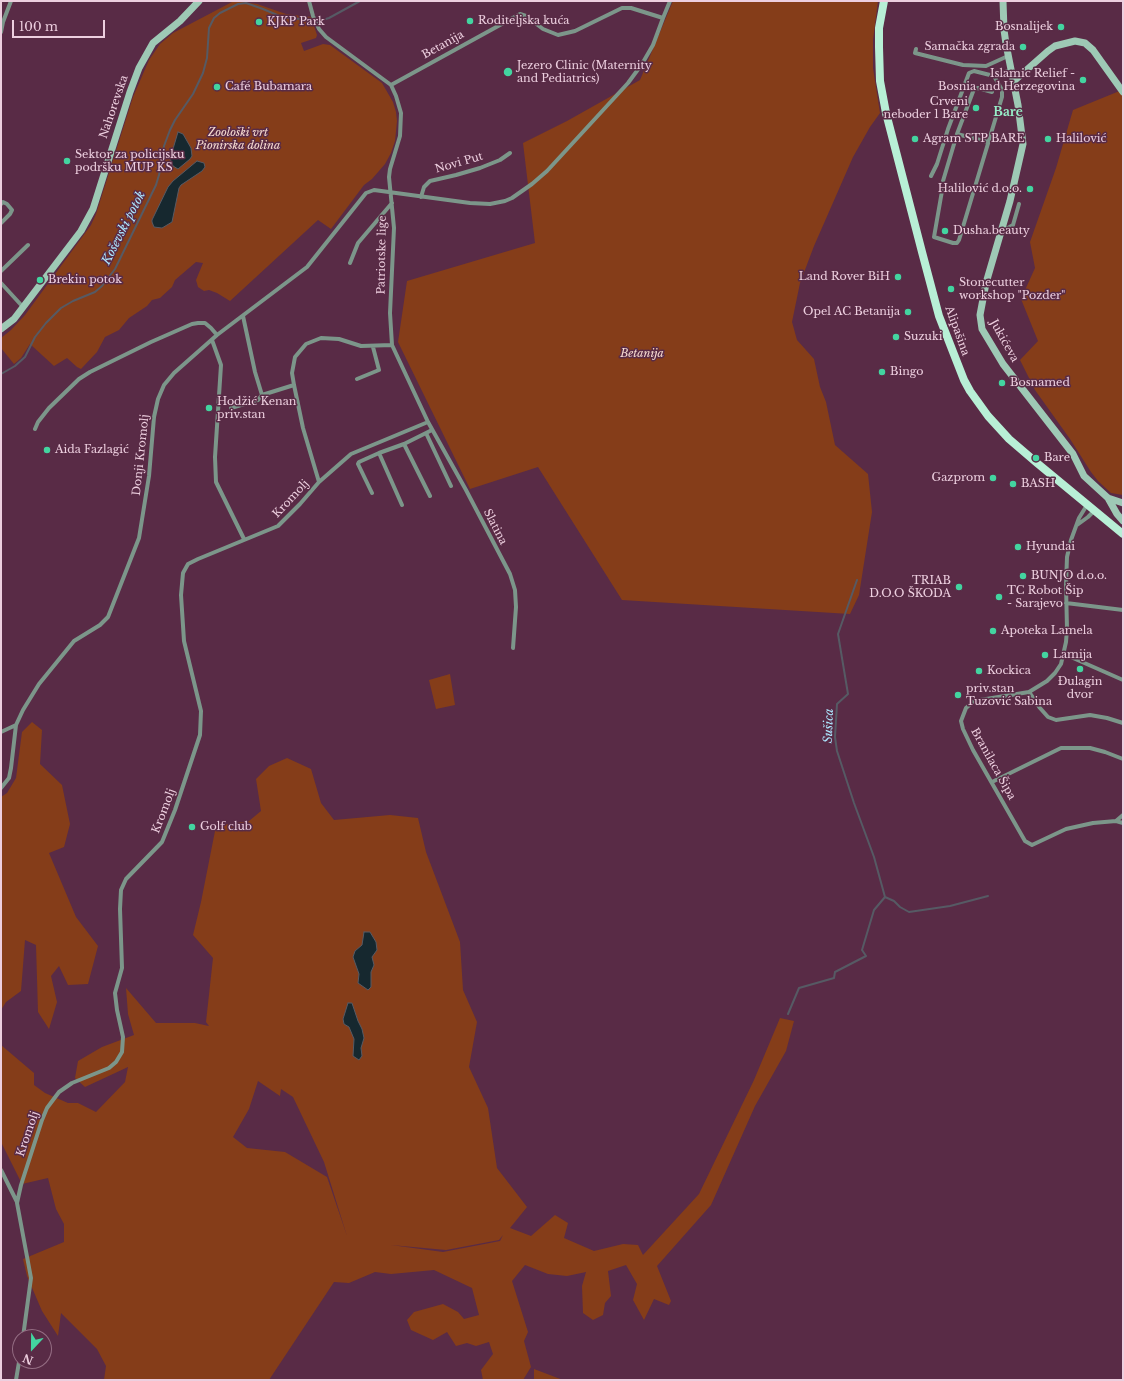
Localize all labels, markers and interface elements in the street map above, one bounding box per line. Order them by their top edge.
scale bar [14,12,107,38]
place label: Roditeljska kuća [478,14,569,28]
place label: KJKP Park [267,15,325,29]
marker: Roditeljska kuća [465,16,475,26]
marker: KJKP Park [254,17,264,27]
text: 100 m [19,19,58,34]
place label: Bosnalijek [995,20,1053,34]
marker: Bosnalijek [1056,22,1066,32]
street label: Betanija [420,28,466,62]
place label: Samačka zgrada [924,40,1015,54]
marker: Samačka zgrada [1018,42,1028,52]
place label: Jezero Clinic (Maternity and Pediatrics) [517,59,652,85]
marker: Jezero Clinic (Maternity and Pediatrics) [502,66,514,78]
place label: Islamic Relief - Bosnia and Herzegovina [938,67,1075,93]
street label: Nahorevska [97,74,131,140]
marker: Islamic Relief - Bosnia and Herzegovina [1078,75,1088,85]
place label: Café Bubamara [225,80,312,94]
marker: Café Bubamara [212,82,222,92]
place label: Crveni neboder 1 Bare [884,95,968,121]
marker: Crveni neboder 1 Bare [971,103,981,113]
district label: Bare [993,106,1023,120]
park label: Zoološki vrt Pionirska dolina [196,126,280,152]
place label: Agram STP BARE [923,132,1024,146]
place label: Halilović [1056,132,1107,146]
marker: Agram STP BARE [910,134,920,144]
marker: Halilović [1043,134,1053,144]
place label: Sektor za policijsku podršku MUP KS [75,148,184,174]
street label: Novi Put [434,150,484,176]
marker: Sektor za policijsku podršku MUP KS [62,156,72,166]
place label: Halilović d.o.o. [938,182,1022,196]
marker: Halilović d.o.o. [1025,184,1035,194]
water label: Koševski potok [99,189,149,267]
street label: Patriotske lige [375,215,389,295]
place label: Dusha.beauty [953,224,1030,238]
marker: Dusha.beauty [940,226,950,236]
place label: Land Rover BiH [799,270,890,284]
marker: Land Rover BiH [893,272,903,282]
place label: Brekin potok [48,273,122,287]
marker: Brekin potok [35,275,45,285]
place label: Stonecutter workshop "Pozder" [959,276,1065,302]
marker: Stonecutter workshop "Pozder" [946,284,956,294]
street label: Alipašina [942,304,972,358]
place label: Opel AC Betanija [803,305,900,319]
marker: Opel AC Betanija [903,307,913,317]
street label: Jukićeva [987,317,1021,365]
place label: Suzuki [904,330,942,344]
marker: Suzuki [891,332,901,342]
park label: Betanija [620,347,664,361]
place label: Bingo [890,365,923,379]
marker: Bingo [877,367,887,377]
place label: Bosnamed [1010,376,1070,390]
marker: Bosnamed [997,378,1007,388]
place label: Hodžić Kenan priv.stan [217,395,296,421]
marker: Hodžić Kenan priv.stan [204,403,214,413]
street label: Donji Kromolj [130,414,152,496]
place label: Aida Fazlagić [55,443,129,457]
marker: Aida Fazlagić [42,445,52,455]
place label: Bare [1044,451,1070,465]
marker: Bare [1031,453,1041,463]
place label: Gazprom [932,471,985,485]
marker: Gazprom [988,473,998,483]
street label: Kromolj [270,477,312,521]
place label: BASH [1021,477,1055,491]
marker: BASH [1008,479,1018,489]
street label: Slatina [480,507,510,547]
place label: Hyundai [1026,540,1075,554]
marker: Hyundai [1013,542,1023,552]
place label: BUNJO d.o.o. [1031,569,1107,583]
marker: BUNJO d.o.o. [1018,571,1028,581]
place label: TRIAB D.O.O ŠKODA [869,574,951,600]
marker: TRIAB D.O.O ŠKODA [954,582,964,592]
place label: TC Robot Šip - Sarajevo [1007,584,1084,610]
marker: TC Robot Šip - Sarajevo [994,592,1004,602]
place label: Apoteka Lamela [1001,624,1093,638]
marker: Apoteka Lamela [988,626,998,636]
place label: Lamija [1053,648,1092,662]
marker: Lamija [1040,650,1050,660]
place label: Kockica [987,664,1031,678]
marker: Đulagin dvor [1075,664,1085,674]
marker: Kockica [974,666,984,676]
place label: Đulagin dvor [1058,675,1102,701]
place label: priv.stan Tuzović Sabina [966,682,1052,708]
marker: priv.stan Tuzović Sabina [953,690,963,700]
water label: Sušica [821,708,837,744]
street label: Branilaca Šipa [968,726,1018,802]
street label: Kromolj [149,787,179,835]
place label: Golf club [200,820,252,834]
marker: Golf club [187,822,197,832]
street label: Kromolj [14,1110,42,1158]
north arrow [12,1329,52,1369]
text: N [20,1351,35,1368]

